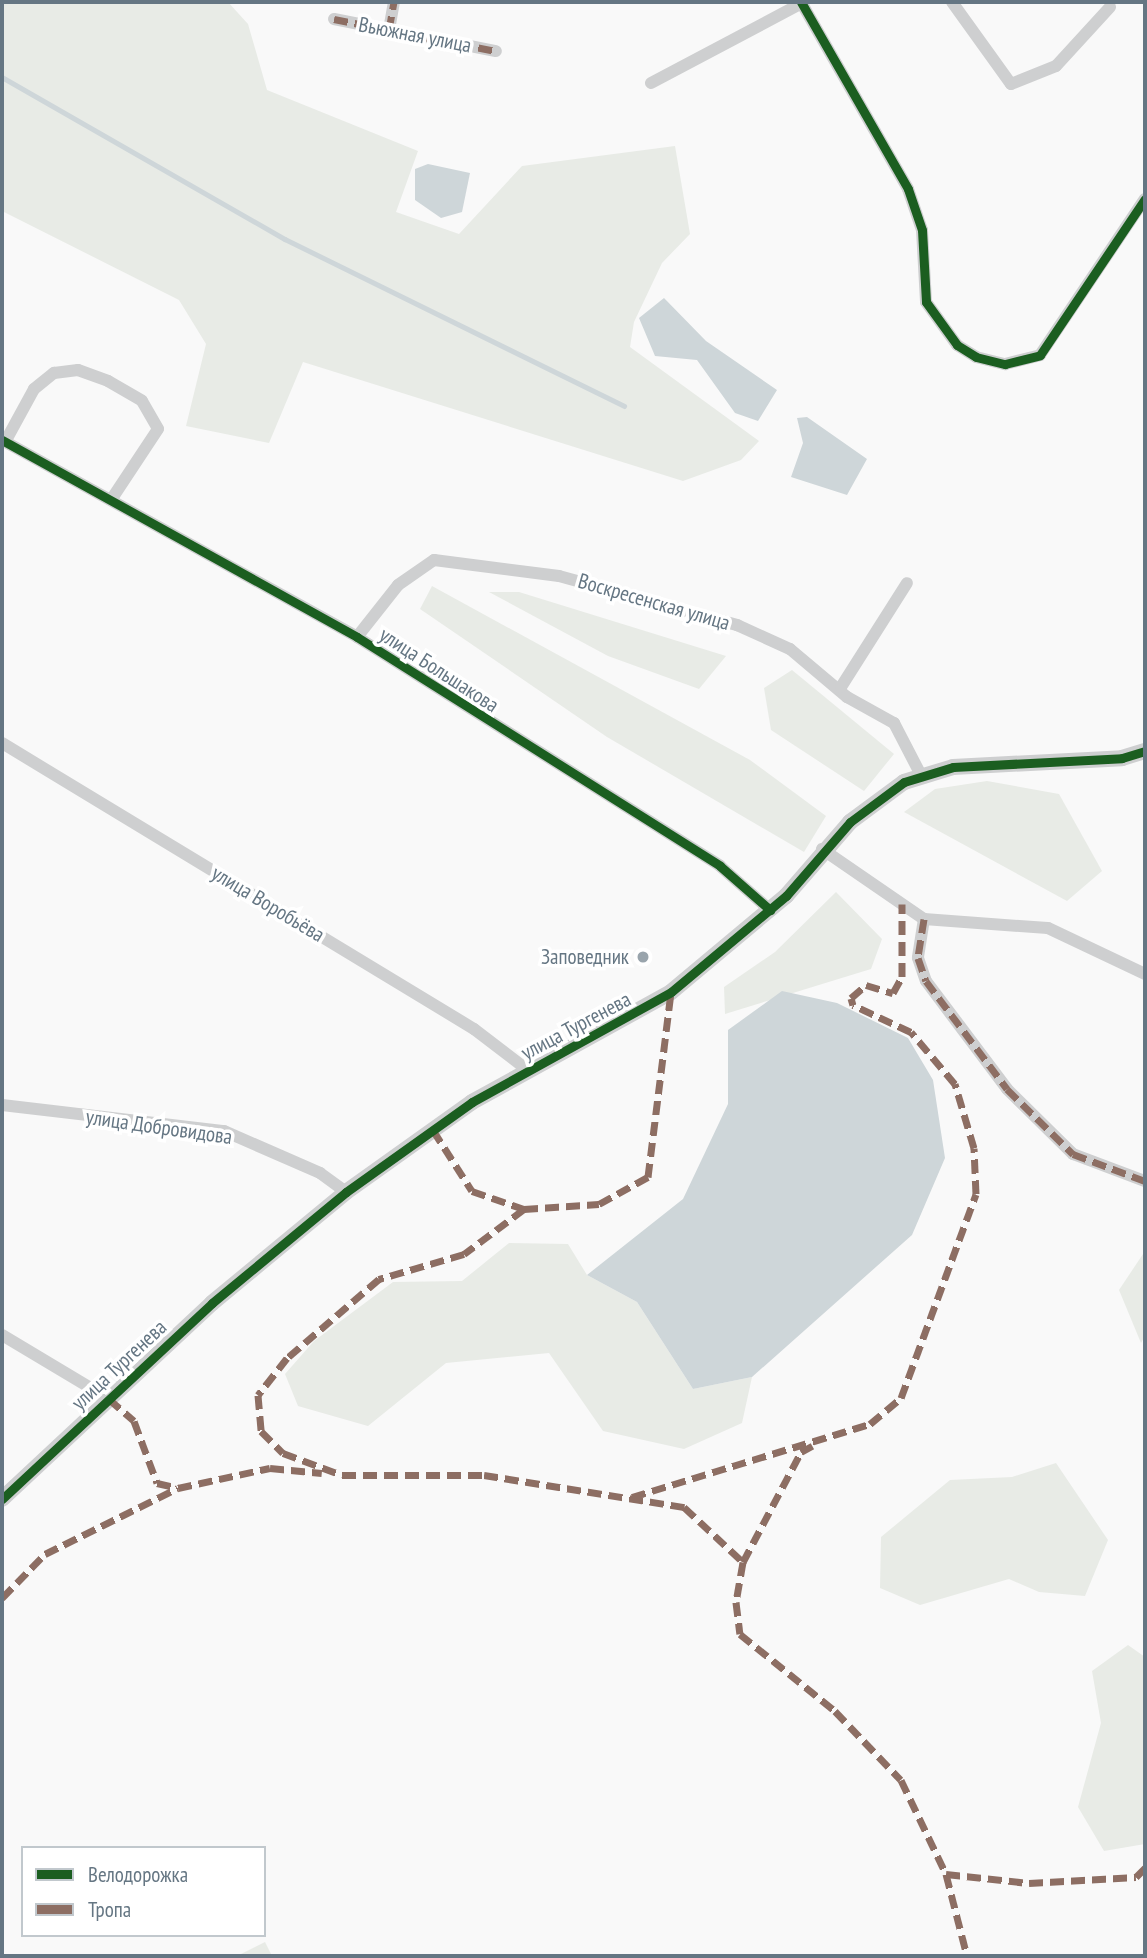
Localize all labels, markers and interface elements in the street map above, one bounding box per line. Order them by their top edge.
street label: Вьюжная улица [356,12,474,58]
street label: Воскресенская улица [575,568,733,636]
street label: улица Большакова [375,622,503,718]
street label: улица Воробьёва [207,860,329,948]
place label: Заповедник [541,944,629,970]
marker: Заповедник [635,949,651,965]
street label: улица Тургенева [517,986,635,1066]
street label: улица Добровидова [84,1104,234,1150]
street label: улица Тургенева [66,1315,172,1415]
legend [21,1846,266,1937]
text: Велодорожка [88,1861,188,1888]
text: Тропа [88,1896,131,1923]

